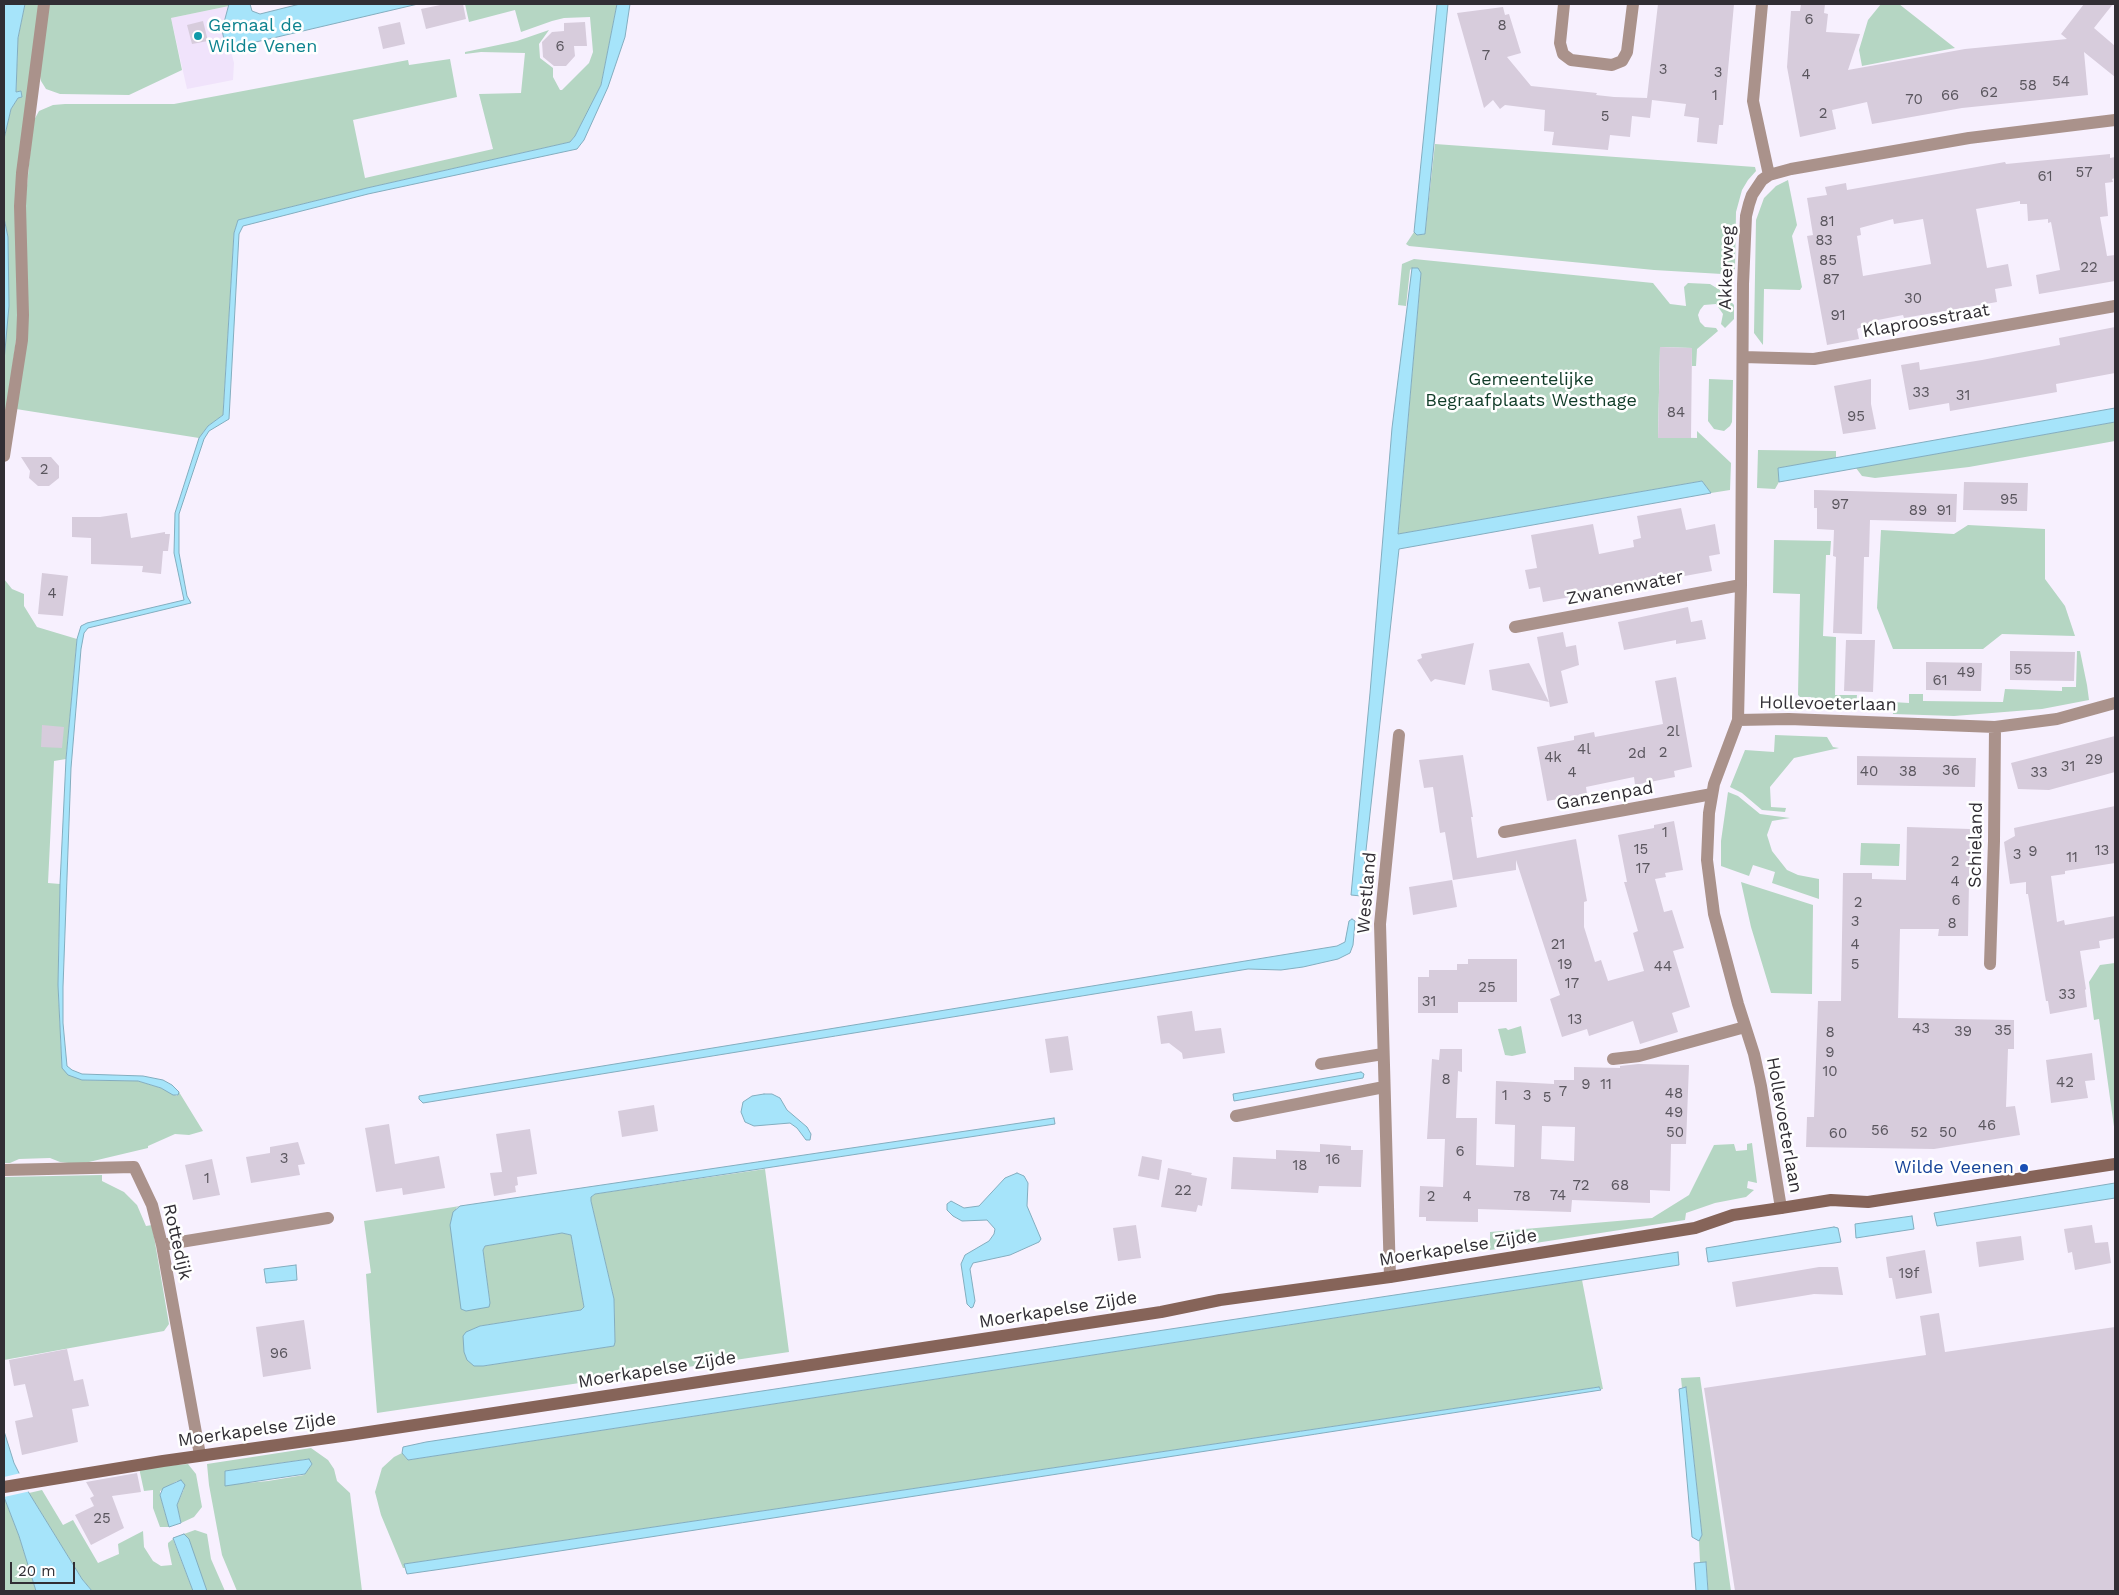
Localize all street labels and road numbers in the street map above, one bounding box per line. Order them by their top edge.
street label: Akkerweg [1715,225,1739,311]
street label: Klaproosstraat [1861,299,1991,343]
street label: Zwanenwater [1565,566,1685,610]
street label: Hollevoeterlaan [1759,692,1897,716]
street label: Ganzenpad [1555,777,1655,815]
street label: Schieland [1964,802,1988,888]
street label: Westland [1353,851,1381,935]
street label: Hollevoeterlaan [1761,1055,1807,1195]
street label: Rottedijk [158,1202,196,1282]
street label: Moerkapelse Zijde [1377,1225,1539,1271]
street label: Moerkapelse Zijde [977,1287,1139,1333]
street label: Moerkapelse Zijde [576,1347,738,1393]
street label: Moerkapelse Zijde [176,1408,338,1452]

